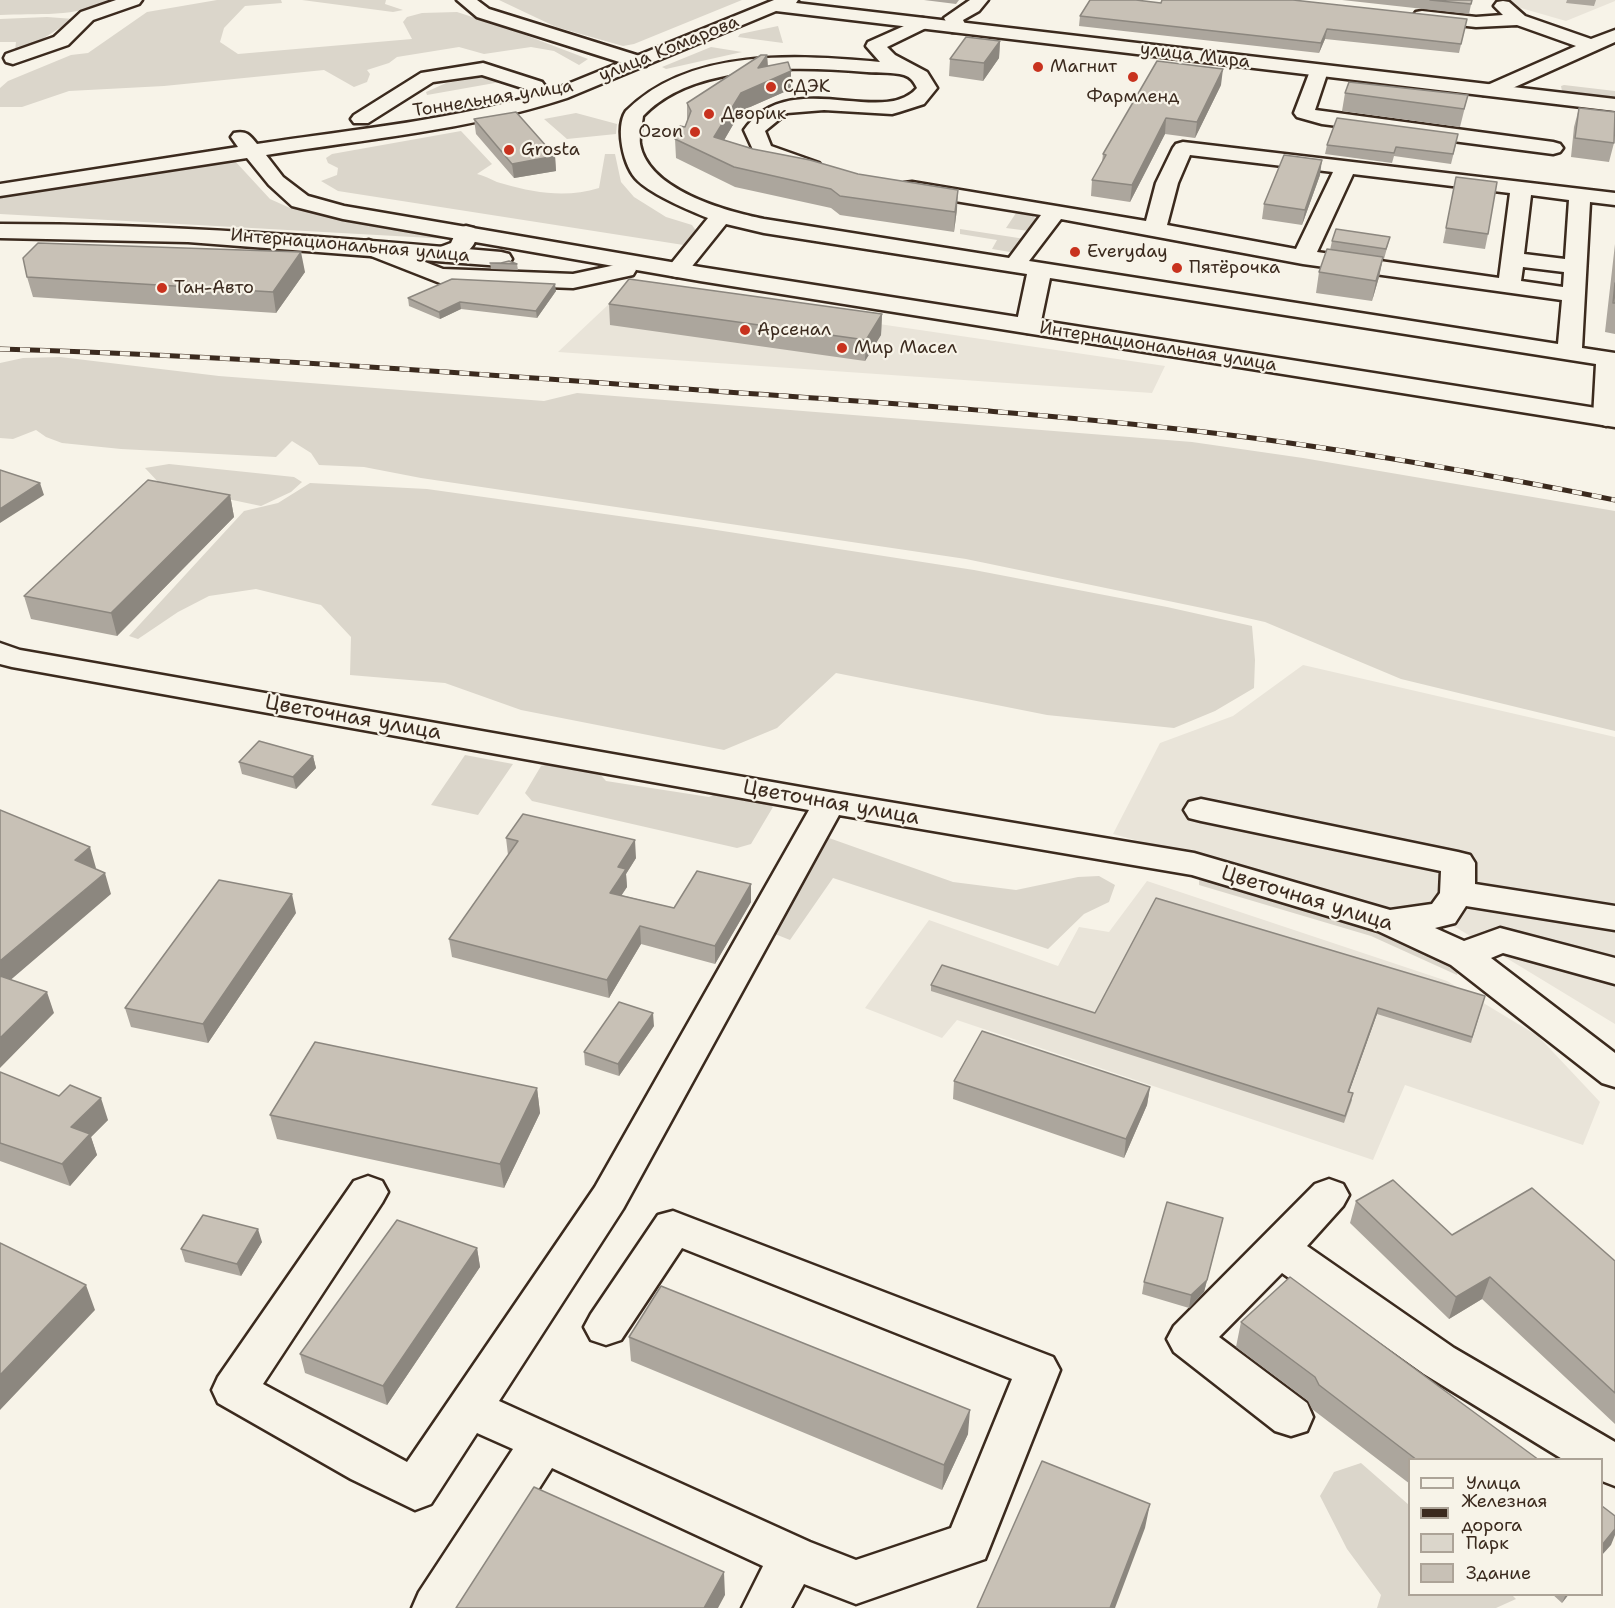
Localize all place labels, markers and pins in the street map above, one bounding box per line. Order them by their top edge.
place label: Магнит [1050,56,1117,78]
marker: Магнит [1031,60,1045,74]
marker: Фармленд [1126,70,1140,84]
place label: СДЭК [783,76,830,98]
marker: СДЭК [764,80,778,94]
place label: Фармленд [1086,86,1180,108]
place label: Дворик [721,103,786,125]
marker: Дворик [702,107,716,121]
place label: Ozon [638,121,683,143]
marker: Ozon [688,125,702,139]
place label: Grosta [521,139,580,161]
marker: Grosta [502,143,516,157]
place label: Everyday [1087,241,1168,263]
marker: Everyday [1068,245,1082,259]
place label: Пятёрочка [1189,257,1280,279]
marker: Пятёрочка [1170,261,1184,275]
place label: Тан-Авто [174,277,254,299]
marker: Тан-Авто [155,281,169,295]
place label: Арсенал [757,319,831,341]
marker: Арсенал [738,323,752,337]
place label: Мир Масел [854,337,957,359]
marker: Мир Масел [835,341,849,355]

